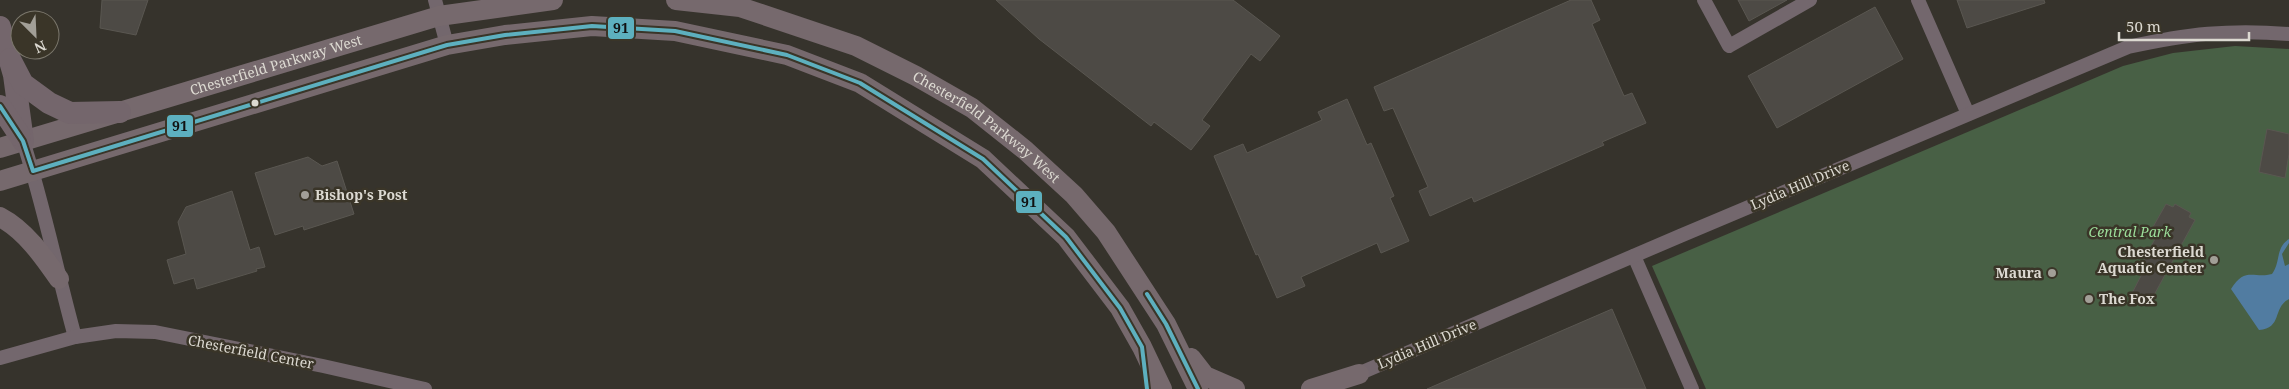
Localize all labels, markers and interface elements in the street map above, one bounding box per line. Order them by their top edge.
north arrow [10,10,60,60]
scale bar [2119,10,2249,42]
line badge: 91 [607,16,635,40]
text: 50 m [2126,16,2161,36]
text: 91 [613,18,629,37]
street label: Chesterfield Parkway West [187,30,364,99]
text: N [32,36,49,58]
street label: Chesterfield Parkway West [910,66,1065,187]
unlabelled marker [250,98,260,108]
line badge: 91 [166,114,194,138]
text: 91 [172,116,188,135]
street label: Lydia Hill Drive [1748,155,1852,214]
place label: Bishop's Post [315,185,408,204]
marker: Bishop's Post [299,189,311,201]
line badge: 91 [1015,190,1043,214]
text: 91 [1021,192,1037,211]
park label: Central Park [2089,222,2172,241]
place label: Chesterfield Aquatic Center [2098,242,2205,277]
marker: Chesterfield Aquatic Center [2208,254,2220,266]
place label: Maura [1995,263,2042,282]
marker: Maura [2046,267,2058,279]
place label: The Fox [2099,289,2155,308]
marker: The Fox [2083,293,2095,305]
street label: Lydia Hill Drive [1375,314,1479,373]
street label: Chesterfield Center [187,330,316,373]

